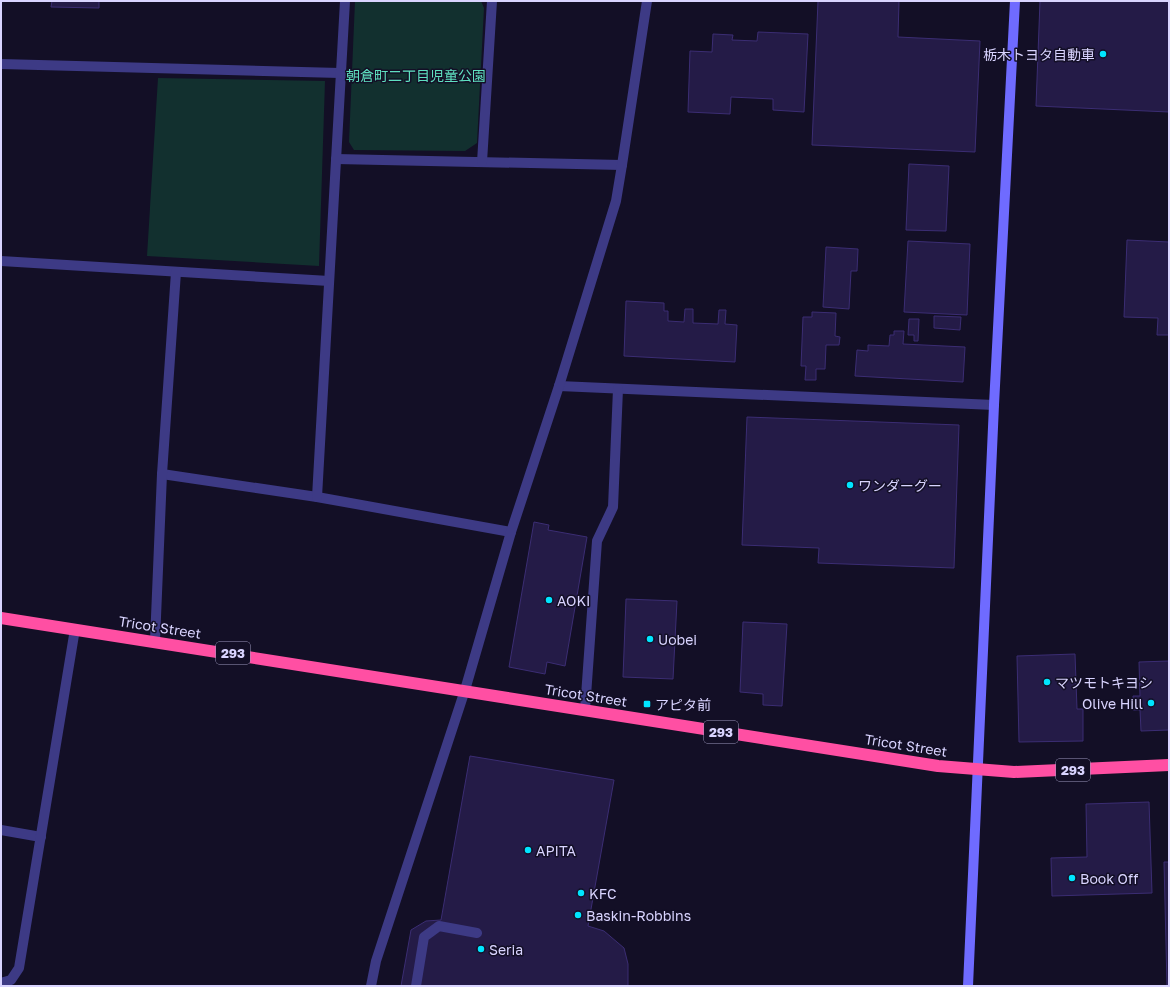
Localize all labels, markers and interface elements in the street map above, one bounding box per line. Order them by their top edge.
place label: 栃木トヨタ自動車 [983,46,1095,63]
marker: 栃木トヨタ自動車 [1098,49,1108,59]
park label: 朝倉町二丁目児童公園 [346,67,486,84]
place label: ワンダーグー [858,477,942,494]
marker: ワンダーグー [845,480,855,490]
place label: AOKI [557,592,591,609]
marker: AOKI [544,595,554,605]
street label: Tricot Street [118,612,202,642]
place label: Uobei [658,631,697,648]
marker: Uobei [645,634,655,644]
road number: 293 [216,642,250,664]
place label: マツモトキヨシ [1055,674,1153,691]
marker: マツモトキヨシ [1042,677,1052,687]
street label: Tricot Street [544,680,628,710]
place label: Olive Hill [1082,695,1143,712]
place label: アピタ前 [655,696,711,713]
marker: Olive Hill [1146,698,1156,708]
marker: アピタ前 [642,699,652,709]
road number: 293 [704,721,738,743]
street label: Tricot Street [864,730,948,760]
road number: 293 [1056,759,1090,781]
place label: APITA [536,842,577,859]
marker: APITA [523,845,533,855]
place label: Book Off [1080,870,1138,887]
marker: Book Off [1067,873,1077,883]
place label: KFC [589,885,616,902]
marker: KFC [576,888,586,898]
place label: Baskin-Robbins [586,907,691,924]
marker: Baskin-Robbins [573,910,583,920]
place label: Seria [489,941,523,958]
marker: Seria [476,944,486,954]

